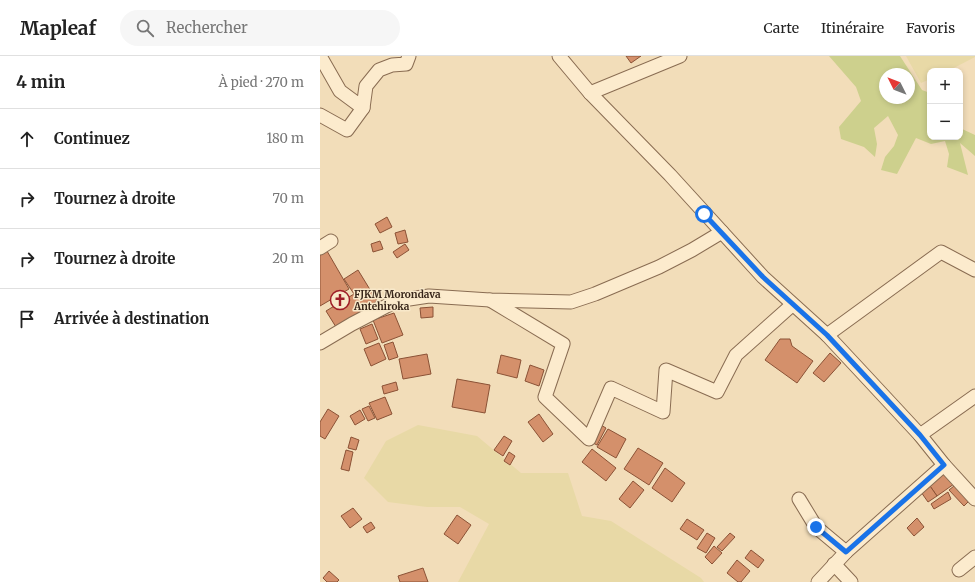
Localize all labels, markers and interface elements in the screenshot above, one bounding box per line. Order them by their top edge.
search box [120,10,400,46]
text: Mapleaf [20,16,96,40]
icon: search [134,17,156,39]
text: Rechercher [166,18,248,37]
text: Carte [764,19,799,37]
text: Itinéraire [821,19,884,37]
text: Favoris [906,19,955,37]
north arrow [879,68,915,104]
map controls [927,68,963,140]
button: + [927,68,963,104]
text: 4 min [16,71,65,93]
text: À pied · 270 m [219,74,304,91]
button: − [927,104,963,140]
icon: ahead [16,128,38,150]
text: Continuez [54,129,130,148]
text: 180 m [266,130,304,147]
icon: right [16,188,38,210]
text: Tournez à droite [54,189,175,208]
text: 70 m [273,190,304,207]
route start [695,205,713,223]
icon: right [16,248,38,270]
text: Tournez à droite [54,249,175,268]
text: 20 m [272,250,304,267]
place label: FJKM Morondava Antehiroka [353,288,441,313]
church icon: FJKM Morondava Antehiroka [329,289,351,311]
icon: arrive [16,308,38,330]
text: Arrivée à destination [54,309,209,328]
route end [807,518,825,536]

